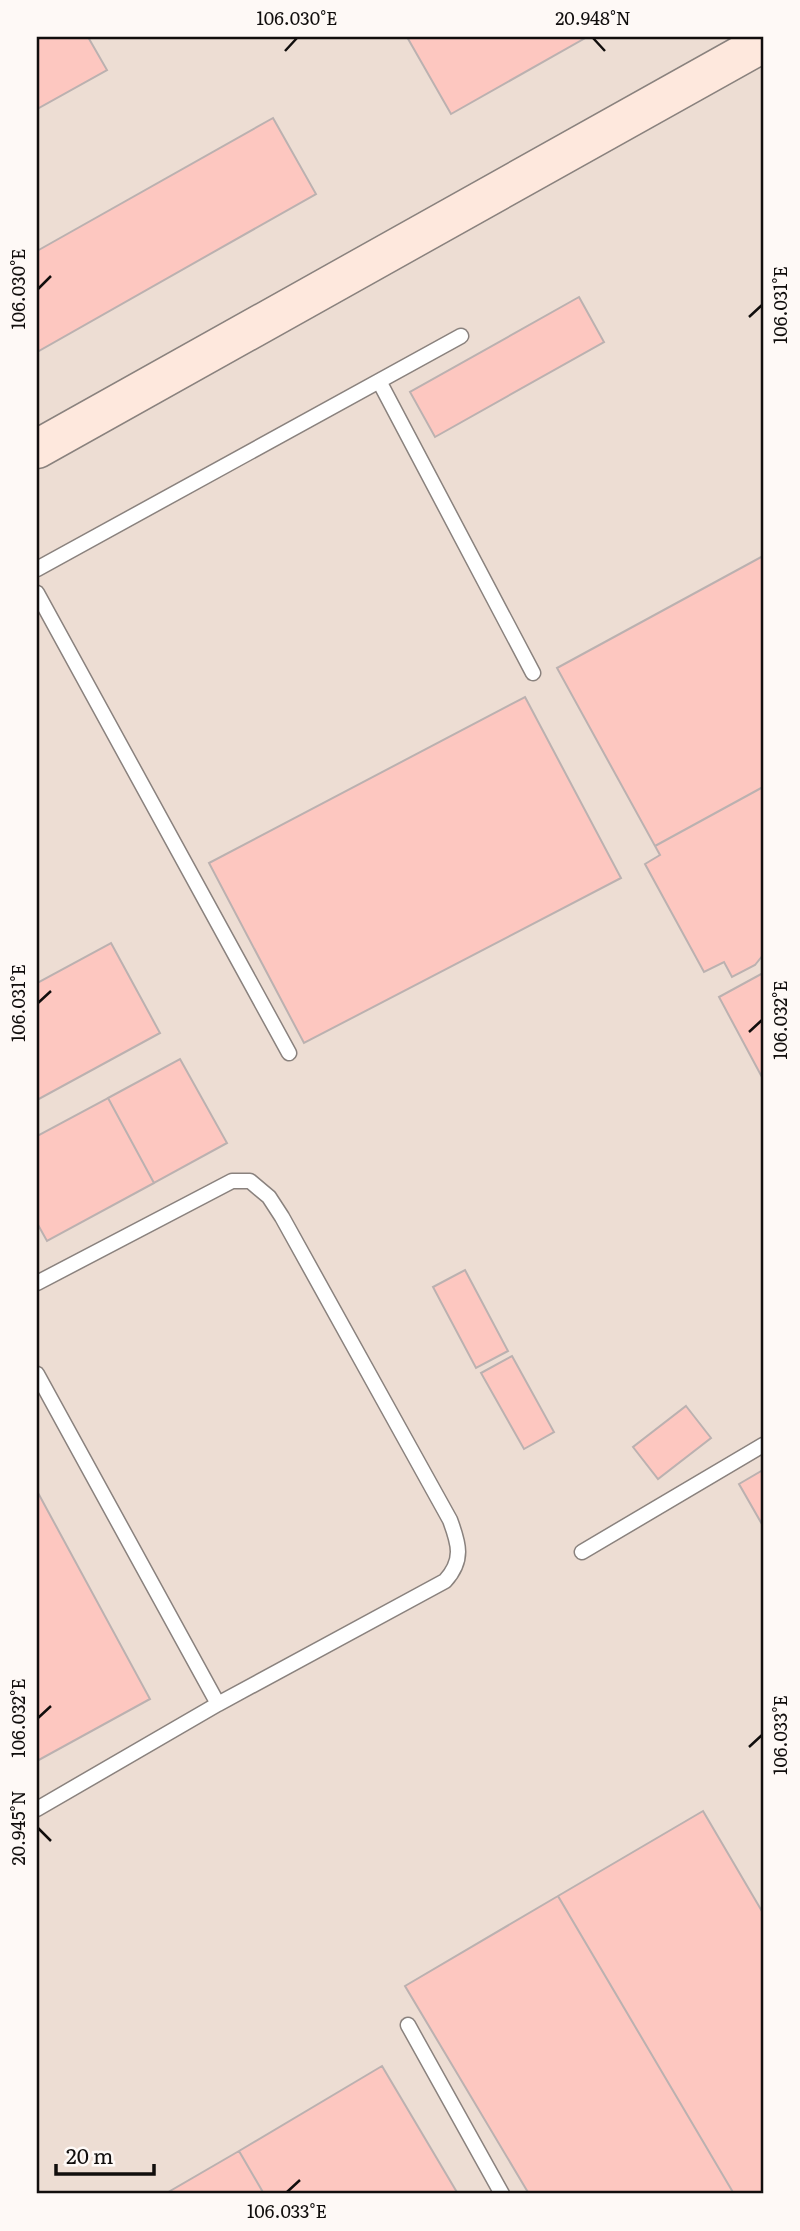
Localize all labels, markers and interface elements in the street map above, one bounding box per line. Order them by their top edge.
text: 106.030°E [256,4,338,31]
text: 20.948°N [555,4,631,31]
text: 106.030°E [4,248,31,330]
text: 106.031°E [766,266,793,344]
text: 106.031°E [4,964,31,1042]
text: 106.032°E [766,980,793,1060]
text: 106.032°E [4,1678,31,1758]
text: 106.033°E [766,1695,793,1775]
text: 20.945°N [4,1791,31,1865]
scale bar [56,2133,154,2177]
text: 20 m [66,2139,113,2170]
text: 106.033°E [247,2197,327,2224]

